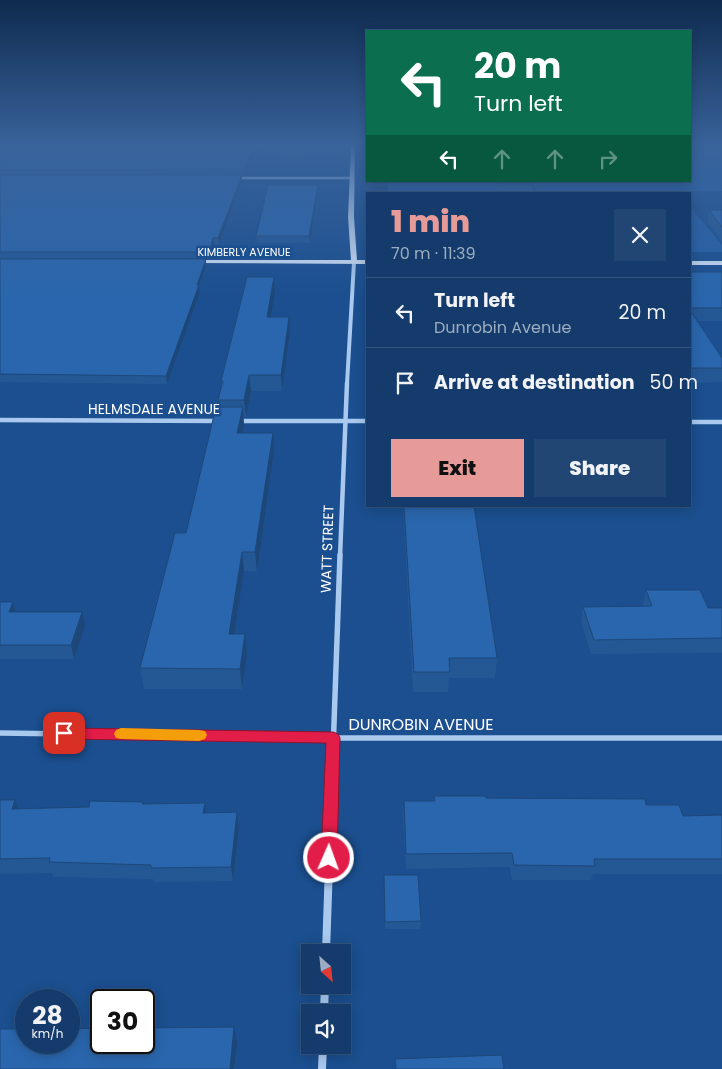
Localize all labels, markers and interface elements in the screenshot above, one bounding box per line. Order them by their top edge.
text: 20 m [474,41,561,90]
icon: left [391,50,456,115]
text: Turn left [474,88,562,119]
icon: left [435,145,463,173]
icon: ahead [488,145,516,173]
icon: ahead [541,145,569,173]
icon: right [594,145,622,173]
text: 1 min [391,200,470,243]
button: close [614,209,666,261]
text: 70 m · 11:39 [391,242,476,265]
street label: KIMBERLY AVENUE [197,244,291,260]
text: Turn left [434,287,515,314]
icon: left [391,299,419,327]
text: 20 m [618,299,666,326]
text: Dunrobin Avenue [434,316,571,339]
icon: arrive [391,369,419,397]
text: Arrive at destination [434,369,635,396]
text: 50 m [650,369,698,396]
street label: HELMSDALE AVENUE [88,399,220,419]
button: Exit [391,439,524,497]
button: Share [534,439,666,497]
street label: WATT STREET [315,504,339,593]
pin [43,712,85,754]
street label: DUNROBIN AVENUE [349,713,494,736]
icon: arrive [50,719,78,747]
position arrow [302,831,354,883]
north arrow [301,944,351,994]
map controls [301,944,351,1054]
speed limit sign: 30 [90,989,155,1054]
text: 28 [32,998,63,1033]
button: sound [301,1004,351,1054]
text: km/h [32,1025,63,1042]

